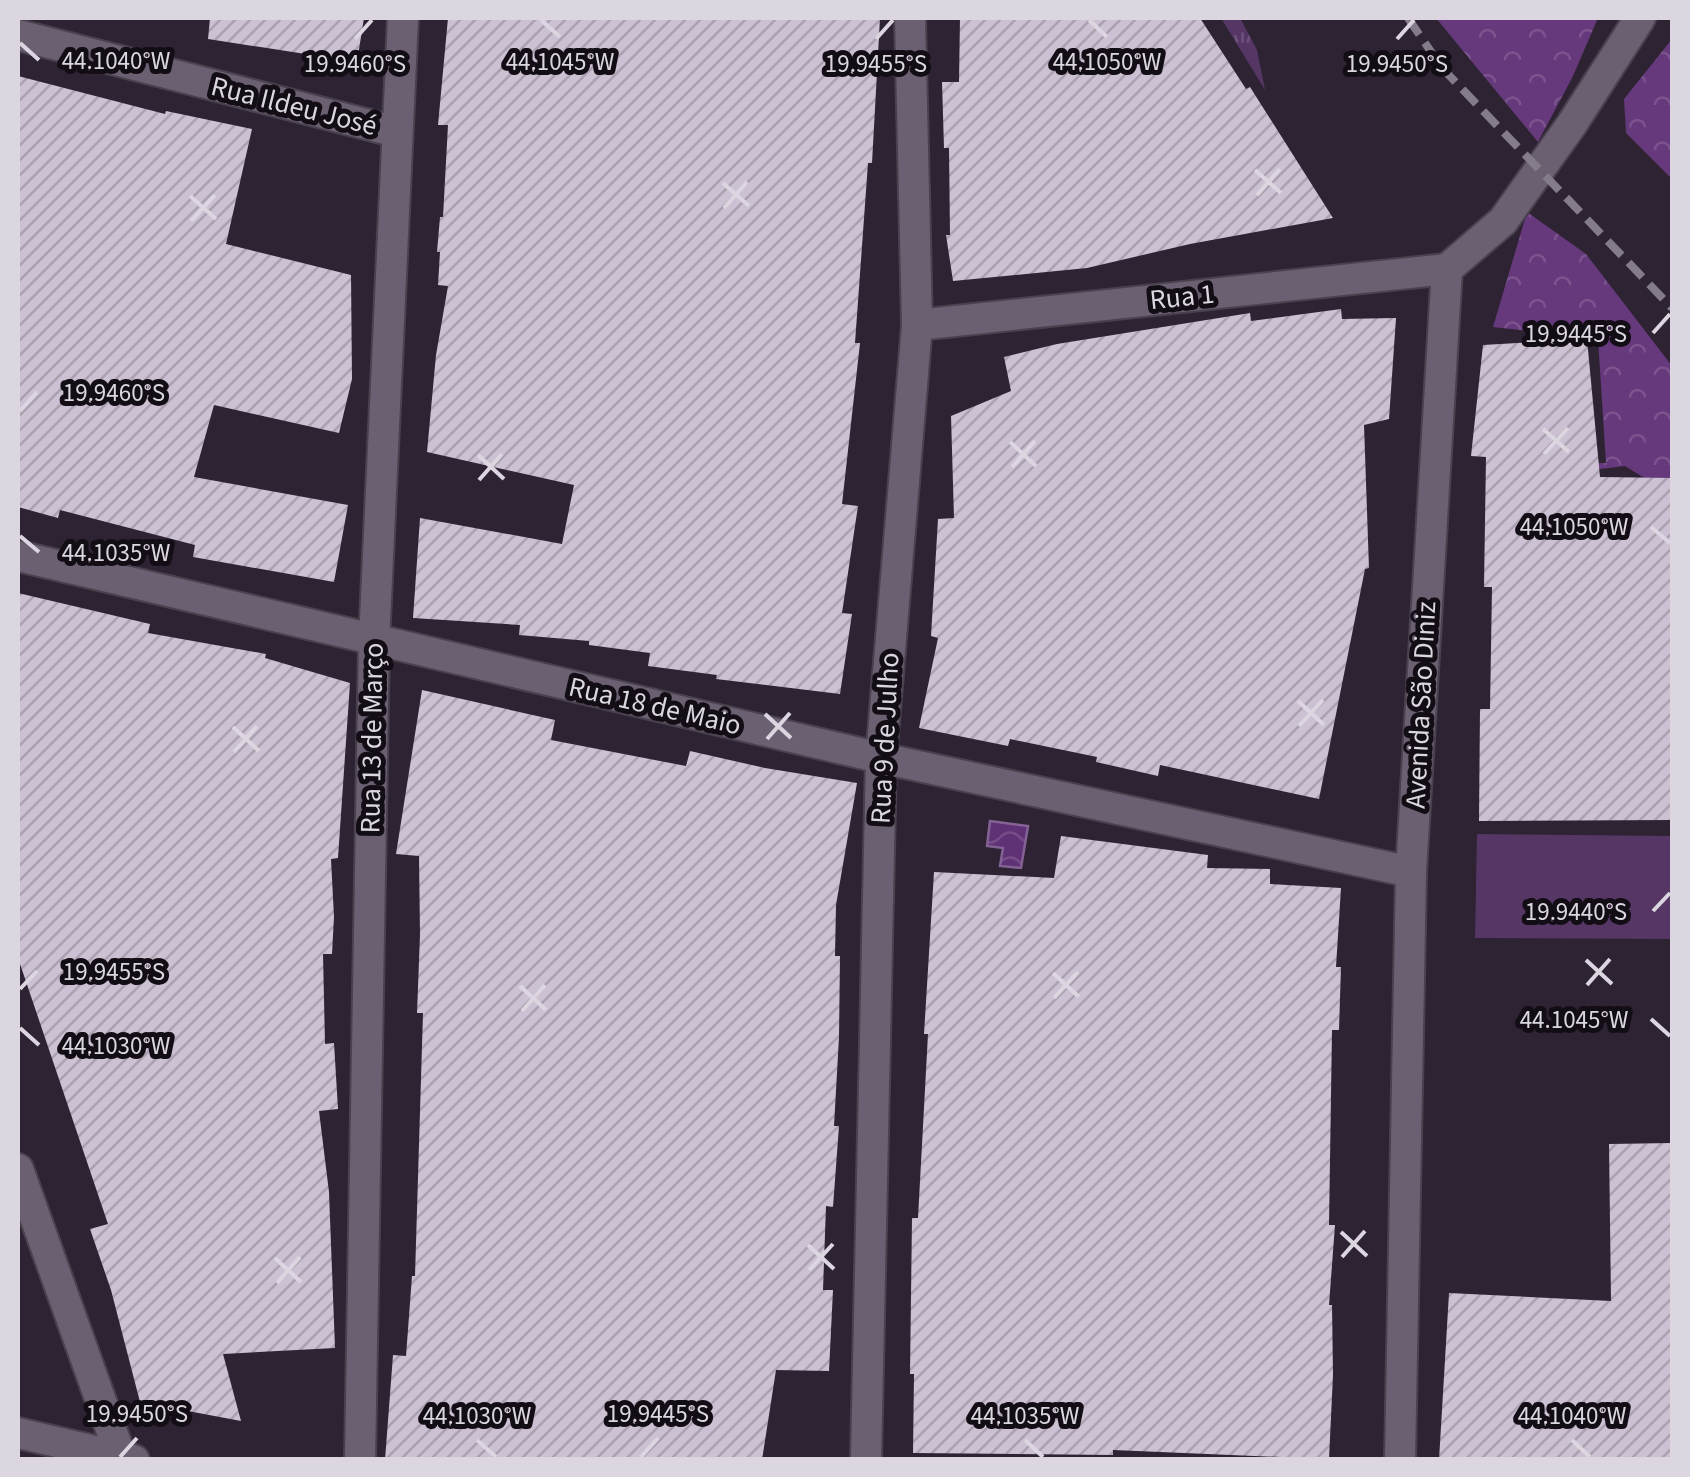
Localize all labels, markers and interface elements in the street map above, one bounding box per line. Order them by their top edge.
text: 44.1040°W [62,43,171,79]
text: 44.1045°W [506,44,615,80]
text: 44.1050°W [1053,44,1162,80]
text: 19.9460°S [304,46,406,82]
text: 19.9455°S [825,46,927,82]
text: 19.9450°S [1346,46,1448,82]
street label: Rua Ildeu José [207,66,381,146]
street label: Rua 1 [1148,274,1216,320]
text: 19.9445°S [1525,316,1627,352]
text: 19.9460°S [63,375,165,411]
text: 44.1050°W [1520,509,1629,545]
text: 44.1035°W [62,535,171,571]
street label: Avenida São Diniz [1396,600,1446,810]
street label: Rua 13 de Março [350,642,394,834]
street label: Rua 9 de Julho [861,651,909,825]
street label: Rua 18 de Maio [565,667,745,745]
text: 19.9440°S [1525,894,1627,930]
text: 19.9455°S [63,954,165,990]
text: 44.1045°W [1520,1002,1629,1038]
text: 44.1030°W [62,1028,171,1064]
text: 19.9450°S [86,1396,188,1432]
text: 19.9445°S [607,1396,709,1432]
text: 44.1030°W [423,1398,532,1434]
text: 44.1035°W [971,1398,1080,1434]
text: 44.1040°W [1518,1398,1627,1434]

